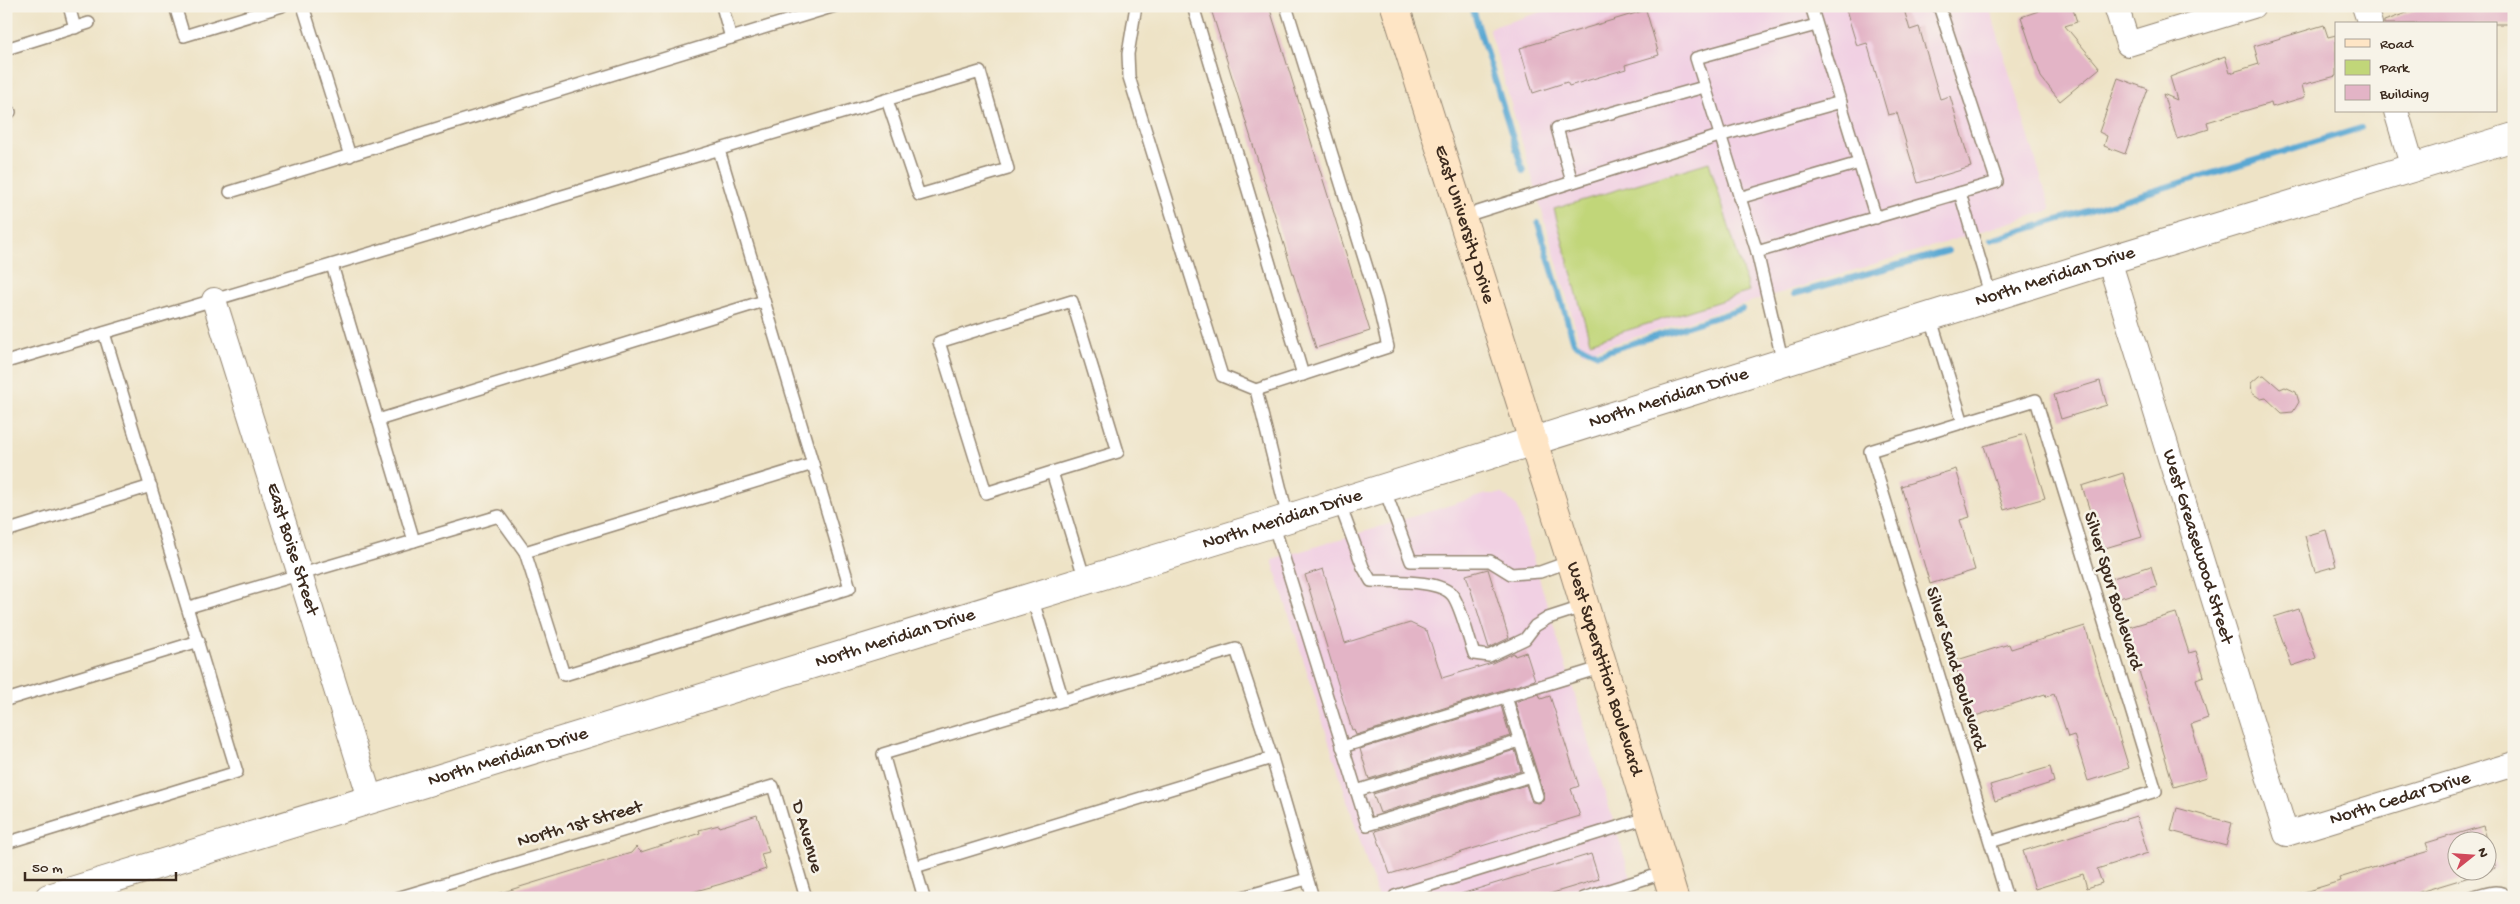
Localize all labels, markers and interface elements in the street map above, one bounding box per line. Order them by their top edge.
legend [2335,22,2498,112]
text: Road [2380,36,2414,54]
text: Park [2379,60,2410,78]
text: Building [2379,86,2429,104]
street label: East University Drive [1428,142,1500,307]
street label: North Meridian Drive [1972,241,2138,313]
street label: North Meridian Drive [1586,363,1752,434]
street label: West Greasewood Street [2157,447,2239,649]
street label: East Boise Street [261,480,324,620]
street label: North Meridian Drive [1200,484,1365,555]
street label: Silver Spur Boulevard [2077,509,2148,675]
street label: West Superstition Boulevard [1560,559,1648,780]
street label: Silver Sand Boulevard [1919,584,1991,755]
street label: North Meridian Drive [812,603,978,674]
street label: North Meridian Drive [425,722,591,793]
street label: North Cedar Drive [2327,767,2473,831]
street label: North 1st Street [515,796,647,854]
street label: D Avenue [784,796,827,876]
north arrow [2448,832,2498,882]
text: N [2473,846,2492,860]
scale bar [25,849,176,881]
text: 50 m [32,860,63,878]

